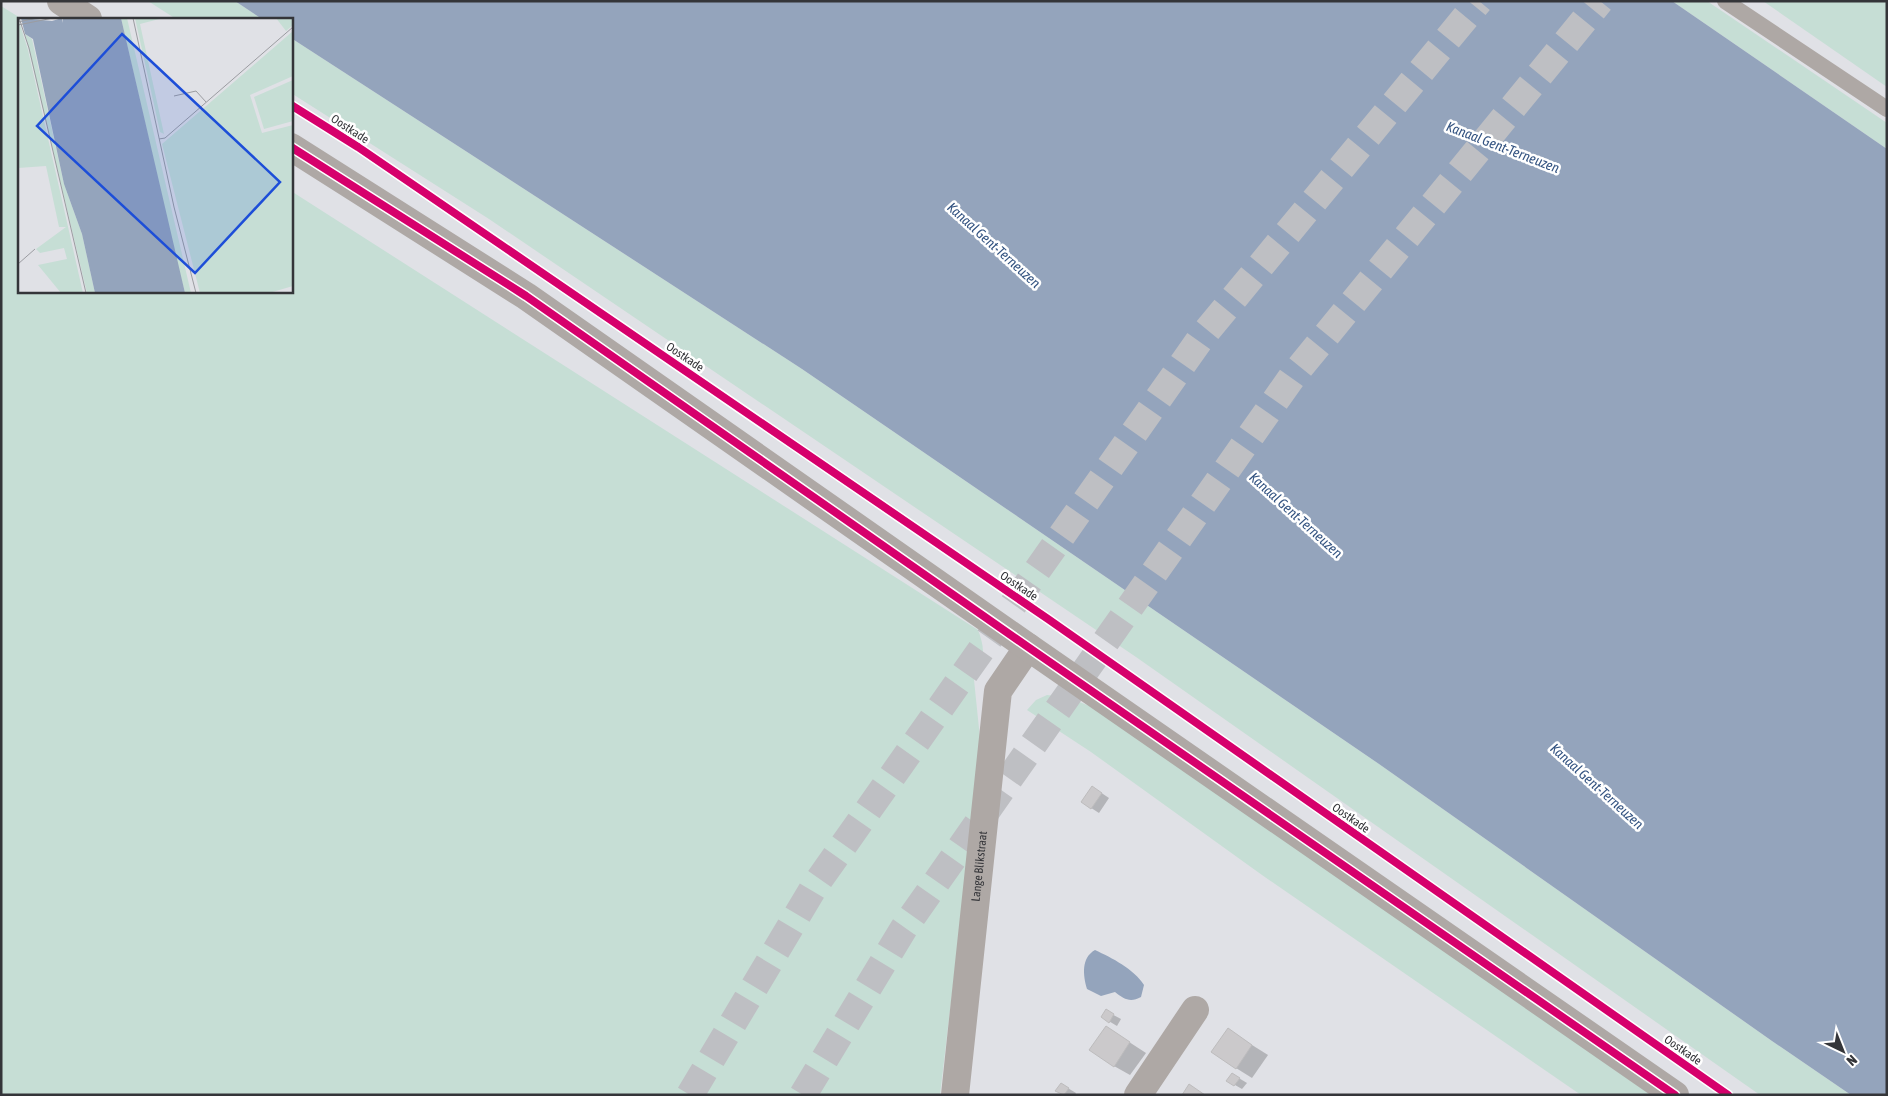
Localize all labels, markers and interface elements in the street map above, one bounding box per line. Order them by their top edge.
inset map [18,18,292,292]
street label: Oostkade [328,112,372,146]
water label: Kanaal Gent-Terneuzen [1444,118,1562,176]
water label: Kanaal Gent-Terneuzen [944,199,1044,291]
street label: Oostkade [664,339,706,375]
water label: Kanaal Gent-Terneuzen [1246,469,1346,561]
street label: Oostkade [998,568,1040,604]
water label: Kanaal Gent-Terneuzen [1547,740,1647,832]
street label: Oostkade [1330,800,1372,836]
street label: Lange Blikstraat [969,830,990,902]
north arrow [1818,1026,1868,1076]
street label: Oostkade [1662,1032,1704,1068]
text: N [1843,1052,1860,1069]

